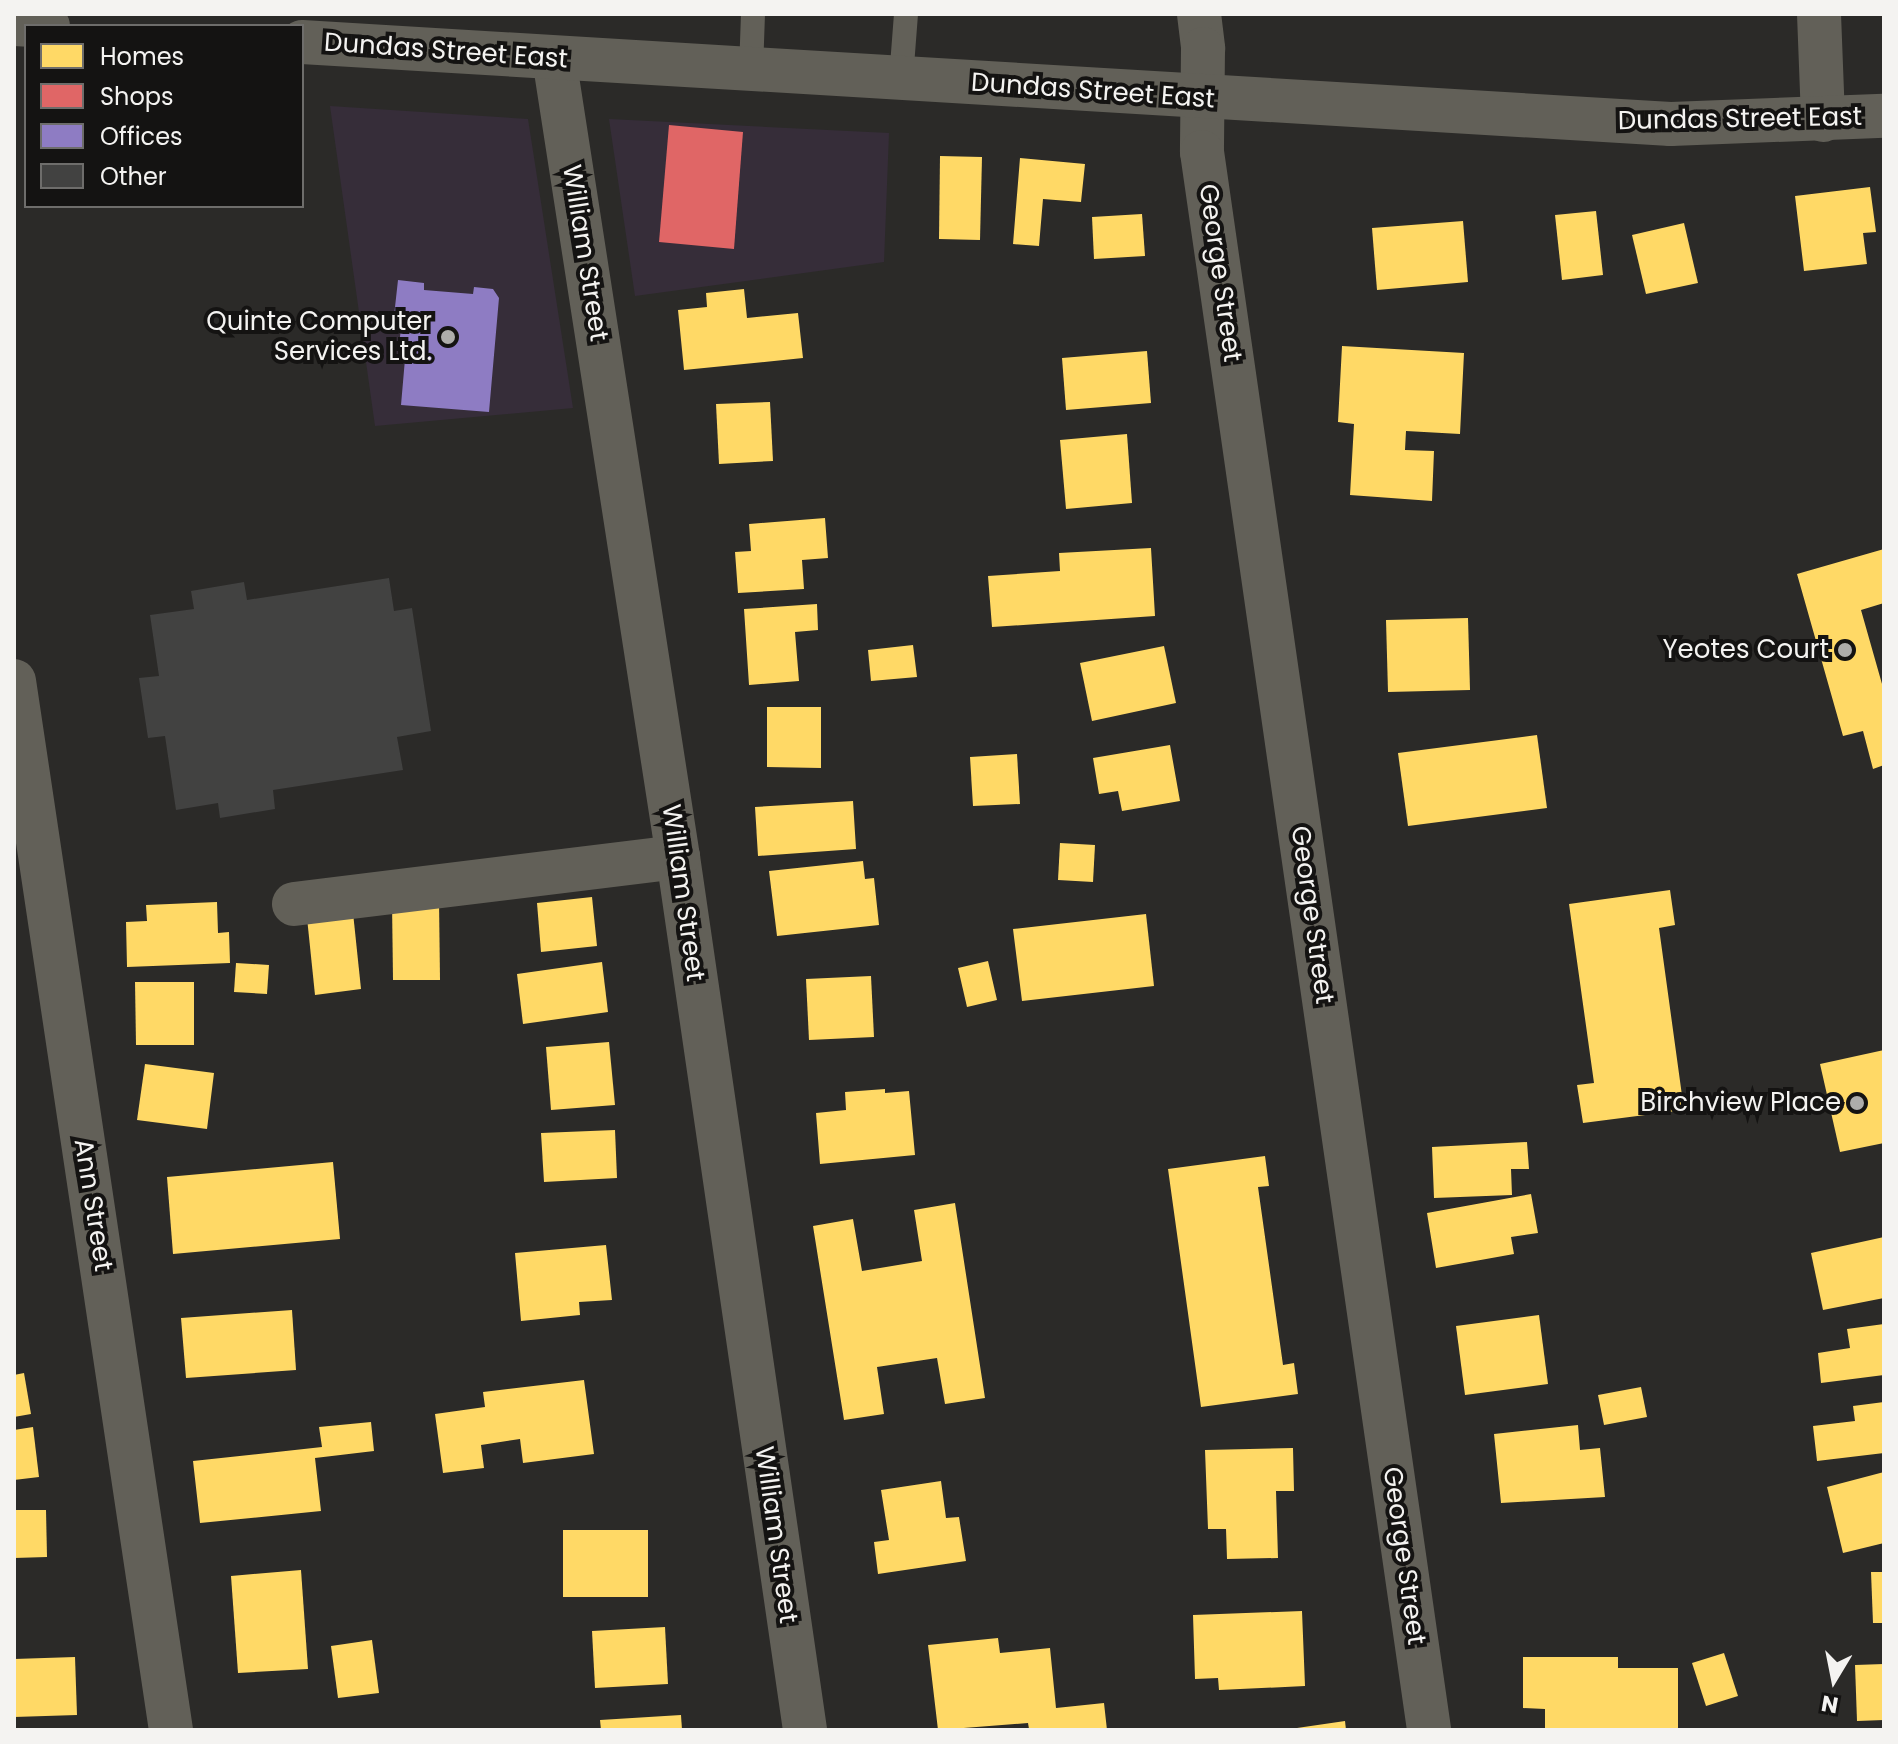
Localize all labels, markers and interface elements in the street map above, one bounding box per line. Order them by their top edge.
legend [24,24,304,208]
street label: Dundas Street East [323,27,569,75]
text: Homes [100,40,184,73]
street label: Dundas Street East [970,67,1216,115]
text: Shops [100,80,174,113]
street label: Dundas Street East [1618,101,1862,137]
text: Offices [100,120,183,153]
text: Other [100,160,167,193]
street label: William Street [556,162,614,344]
street label: George Street [1192,182,1248,364]
place label: Quinte Computer Services Ltd. [206,306,432,368]
marker: Quinte Computer Services Ltd. [439,328,457,346]
place label: Yeotes Court [1662,634,1829,666]
marker: Yeotes Court [1836,641,1854,659]
street label: William Street [655,803,711,983]
street label: George Street [1284,824,1340,1006]
place label: Birchview Place [1640,1087,1841,1119]
marker: Birchview Place [1848,1094,1866,1112]
street label: Ann Street [67,1136,119,1274]
street label: William Street [748,1445,804,1625]
street label: George Street [1376,1465,1432,1647]
north arrow [1794,1640,1874,1720]
text: N [1819,1687,1841,1721]

